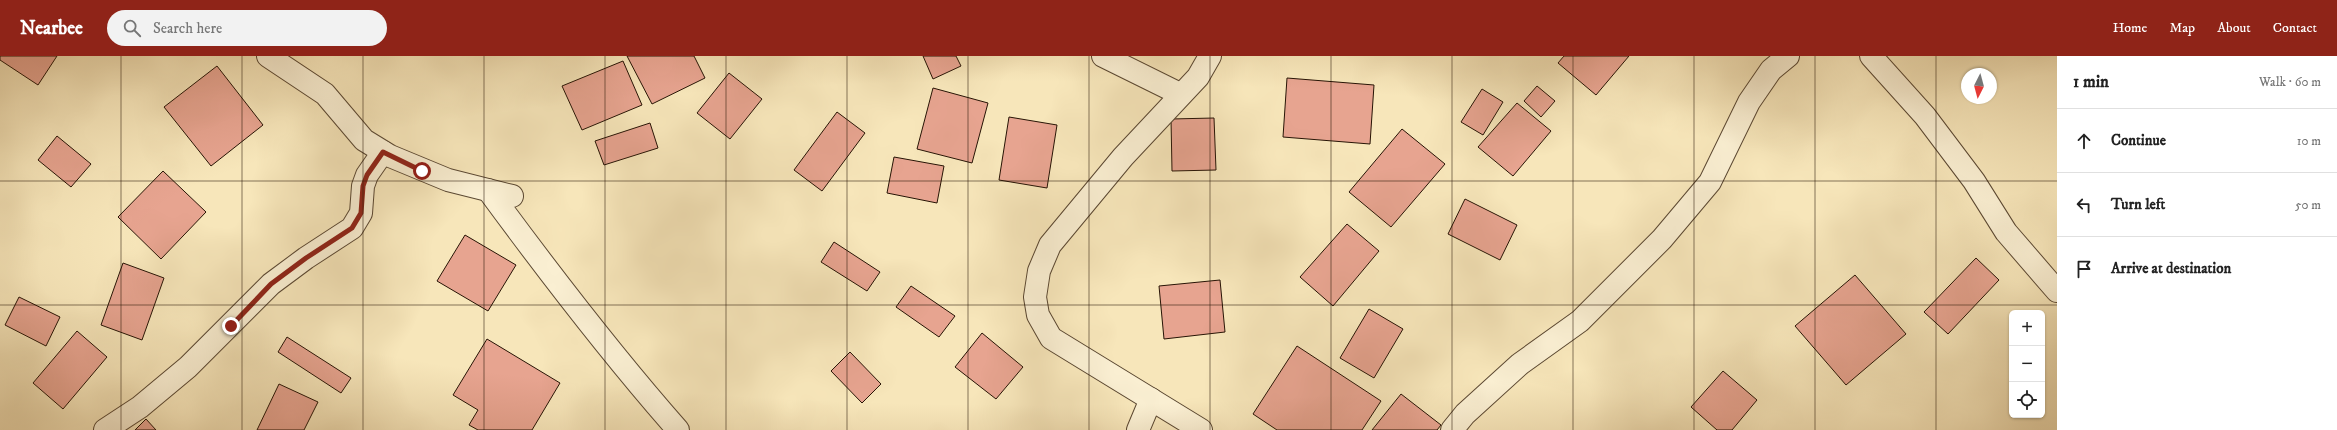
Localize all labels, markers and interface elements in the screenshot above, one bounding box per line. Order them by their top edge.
search box [107,10,387,46]
text: Nearbee [20,17,83,40]
icon: search [121,17,143,39]
text: Search here [153,19,222,38]
text: Home [2113,19,2147,37]
text: Map [2169,19,2195,37]
text: About [2217,19,2251,37]
text: Contact [2273,19,2317,37]
north arrow [1961,68,1997,104]
text: 1 min [2073,71,2109,93]
text: Walk · 60 m [2259,74,2321,90]
icon: ahead [2073,130,2095,152]
text: Continue [2111,131,2166,150]
text: 10 m [2297,133,2321,149]
route start [413,162,431,180]
icon: left [2073,194,2095,216]
text: Turn left [2111,195,2165,214]
text: 50 m [2295,197,2321,213]
icon: arrive [2073,258,2095,280]
text: Arrive at destination [2111,259,2231,278]
map controls [2009,310,2045,418]
button: + [2009,310,2045,346]
route end [222,317,240,335]
button: − [2009,346,2045,382]
button: locate [2009,382,2045,418]

